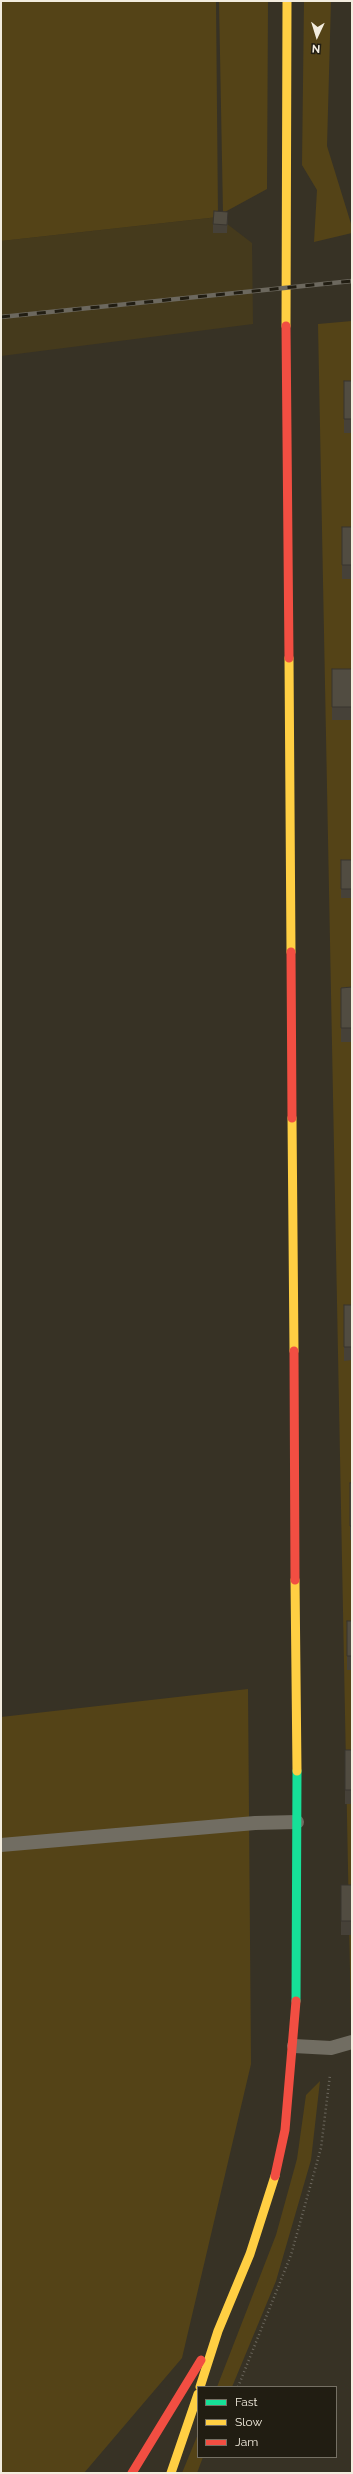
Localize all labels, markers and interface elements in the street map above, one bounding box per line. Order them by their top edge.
north arrow [297,16,337,56]
text: N [311,42,321,55]
legend [197,2386,337,2458]
text: Fast [235,2395,258,2409]
text: Slow [235,2415,262,2429]
text: Jam [235,2435,258,2449]

